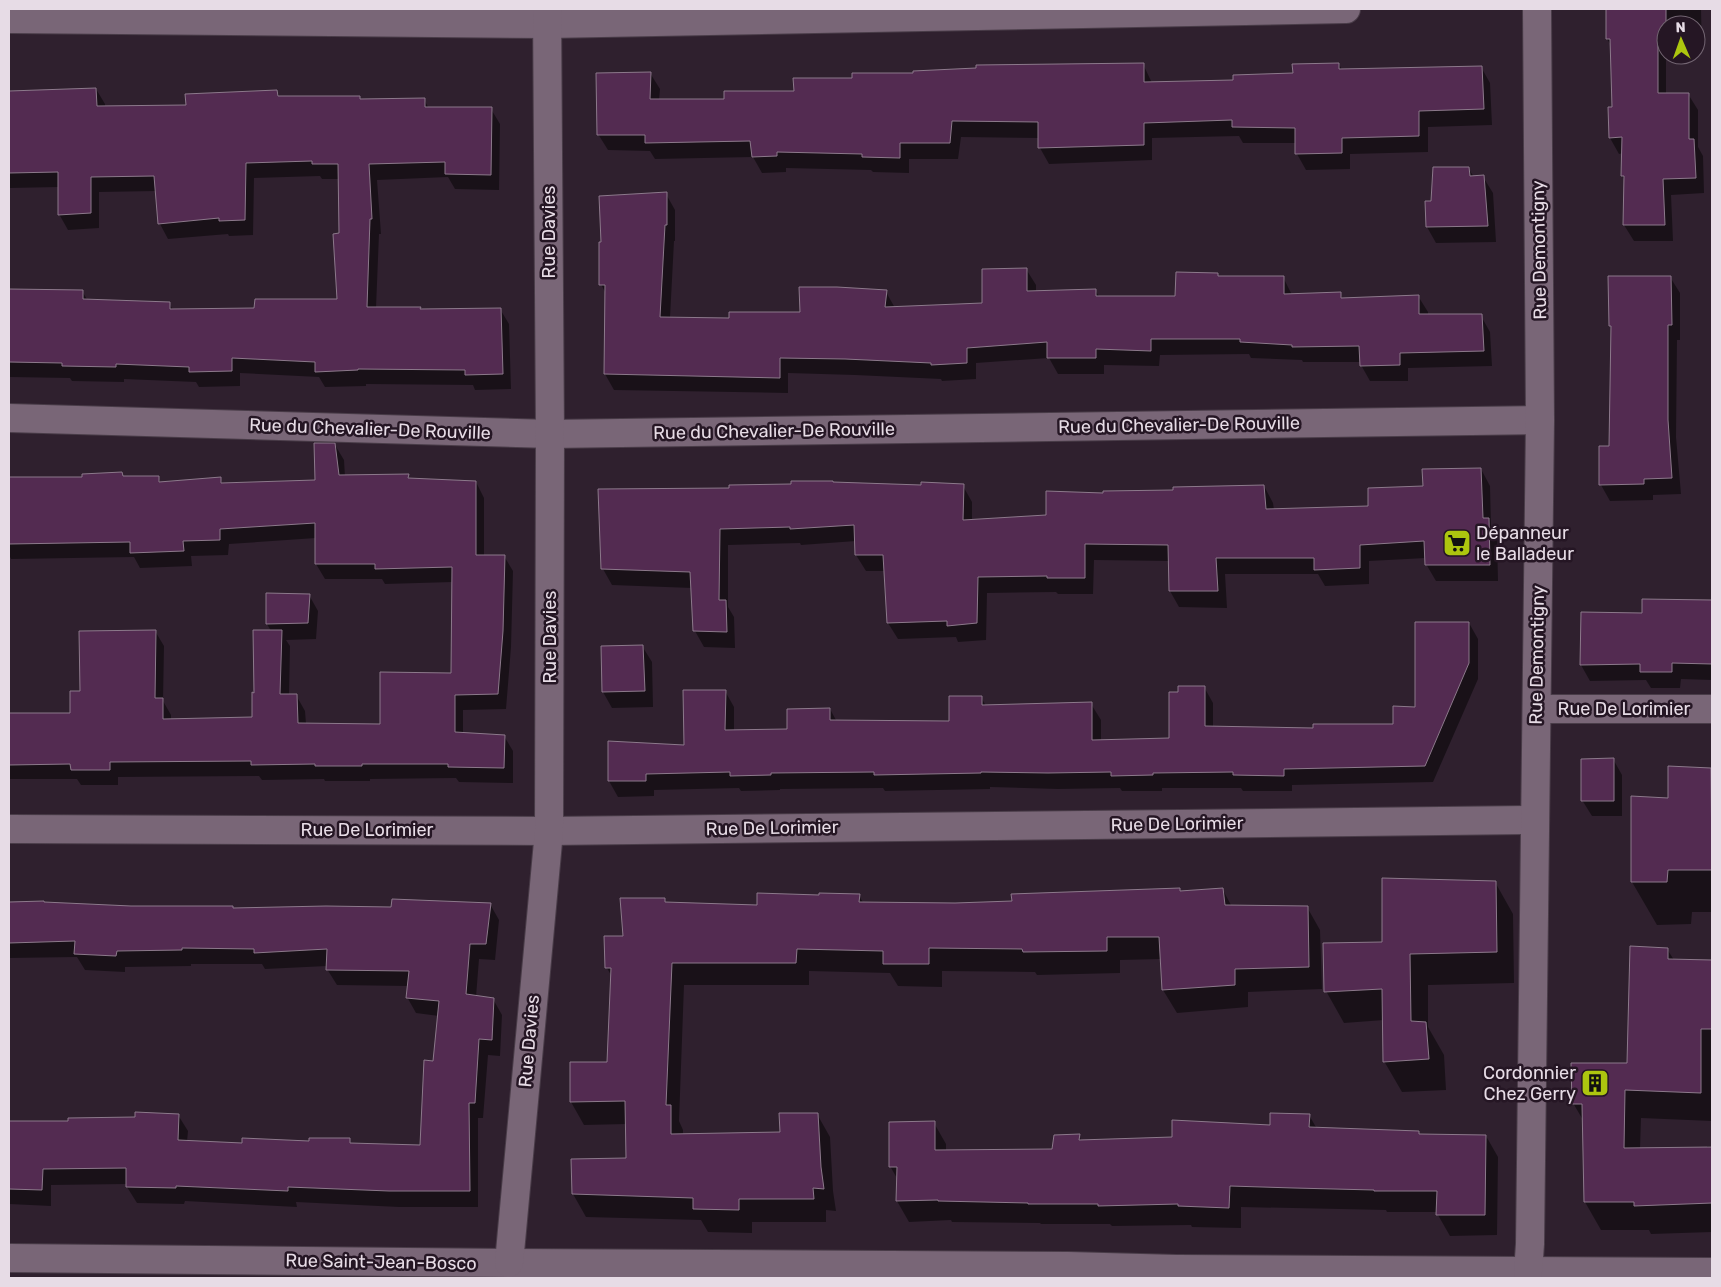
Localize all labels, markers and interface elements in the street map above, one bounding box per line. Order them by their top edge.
north arrow [1656,15,1706,65]
text: N [1675,19,1686,36]
street label: Rue Demontigny [1527,180,1551,320]
street label: Rue Davies [538,186,560,278]
street label: Rue du Chevalier-De Rouville [1058,412,1300,438]
street label: Rue du Chevalier-De Rouville [249,414,491,444]
street label: Rue du Chevalier-De Rouville [653,418,895,444]
place label: Dépanneur le Balladeur [1476,522,1574,565]
supermarket icon: Dépanneur le Balladeur [1442,528,1472,558]
street label: Rue Demontigny [1525,585,1549,725]
street label: Rue Davies [539,591,561,683]
street label: Rue De Lorimier [1558,698,1691,720]
street label: Rue De Lorimier [1110,812,1244,836]
street label: Rue De Lorimier [705,816,839,840]
street label: Rue De Lorimier [301,819,434,841]
street label: Rue Davies [514,994,544,1088]
place label: Cordonnier Chez Gerry [1483,1062,1576,1105]
building icon: Cordonnier Chez Gerry [1580,1068,1610,1098]
street label: Rue Saint-Jean-Bosco [285,1249,477,1275]

